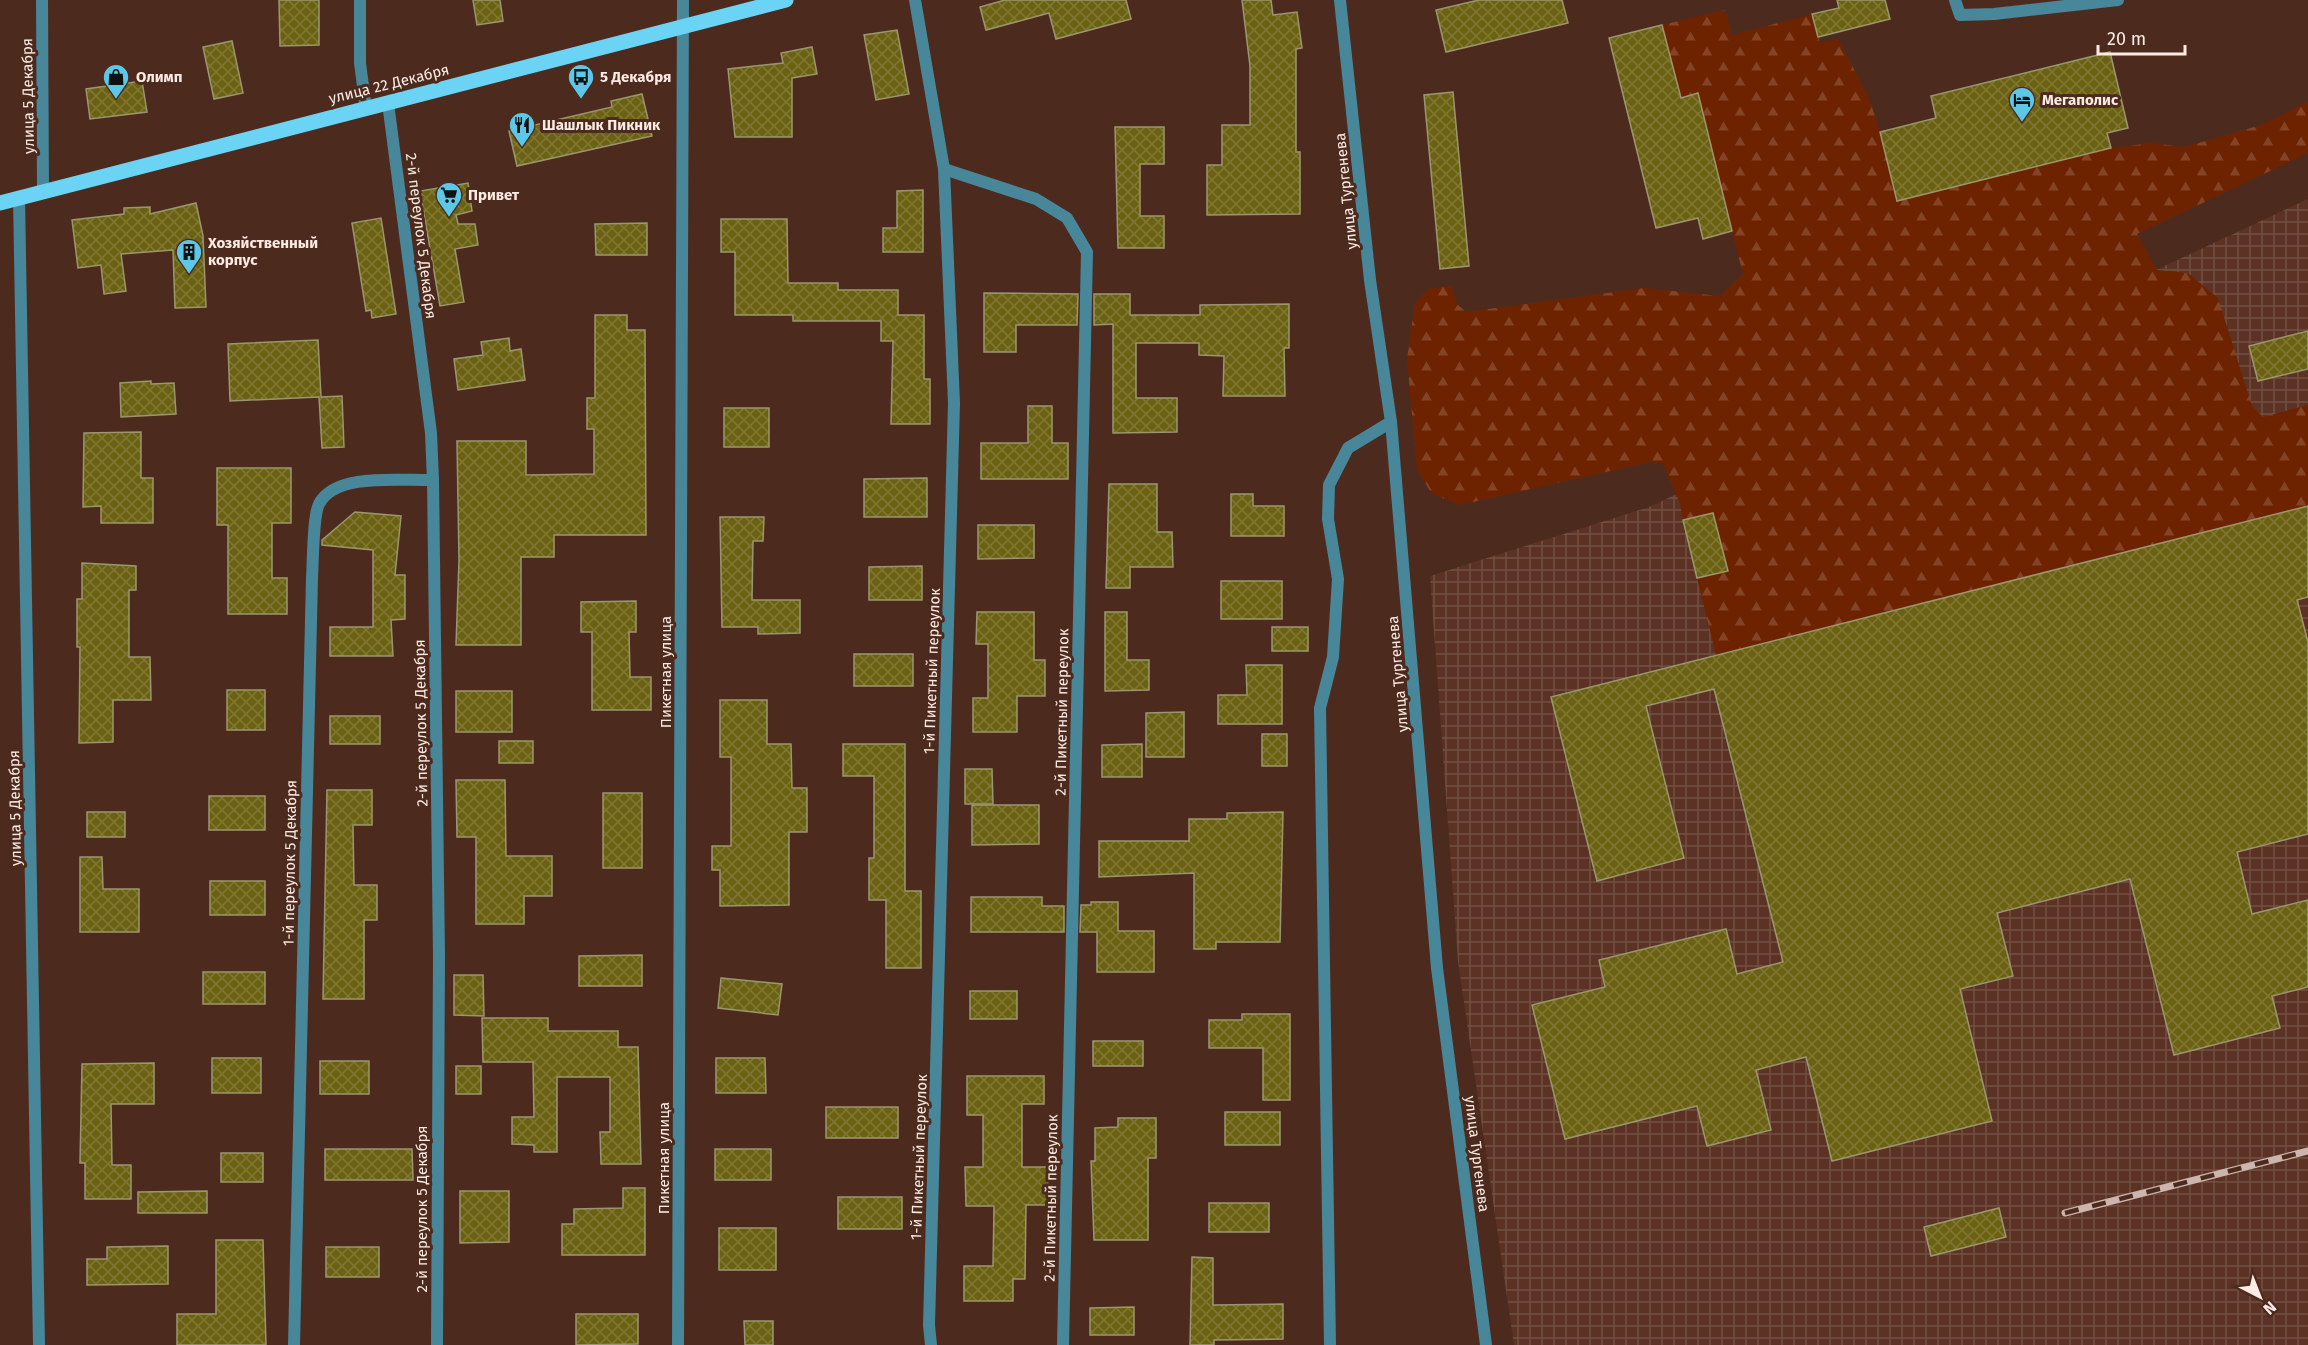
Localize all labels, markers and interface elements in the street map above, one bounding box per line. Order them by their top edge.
scale bar [2098,18,2185,56]
text: 20 m [2107,28,2146,50]
street label: улица 5 Декабря [18,38,38,154]
street label: улица 22 Декабря [327,60,451,108]
shop icon: Олимп [101,62,131,100]
bus stop icon: 5 Декабря [566,62,596,100]
place label: Олимп [136,68,182,86]
place label: 5 Декабря [600,68,671,86]
hotel icon: Мегаполис [2007,85,2037,123]
place label: Мегаполис [2042,91,2119,109]
restaurant icon: Шашлык Пикник [507,110,537,148]
place label: Шашлык Пикник [542,116,661,134]
street label: улица Тургенева [1331,132,1361,250]
street label: 2-й переулок 5 Декабря [402,152,440,320]
supermarket icon: Привет [434,180,464,218]
place label: Привет [468,186,520,204]
place label: Хозяйственный корпус [207,234,318,269]
building icon: Хозяйственный корпус [174,237,204,275]
street label: 1-й Пикетный переулок [920,587,944,754]
street label: улица Тургенева [1384,615,1412,733]
street label: Пикетная улица [657,616,675,728]
street label: 2-й Пикетный переулок [1052,628,1072,796]
street label: 2-й переулок 5 Декабря [411,639,431,807]
street label: улица 5 Декабря [5,750,25,866]
street label: 1-й переулок 5 Декабря [280,780,300,946]
street label: 1-й Пикетный переулок [907,1073,931,1240]
street label: улица Тургенева [1461,1095,1493,1213]
street label: Пикетная улица [655,1102,673,1214]
street label: 2-й Пикетный переулок [1041,1114,1061,1282]
street label: 2-й переулок 5 Декабря [413,1125,431,1293]
north arrow [2230,1267,2290,1327]
text: N [2259,1297,2280,1318]

